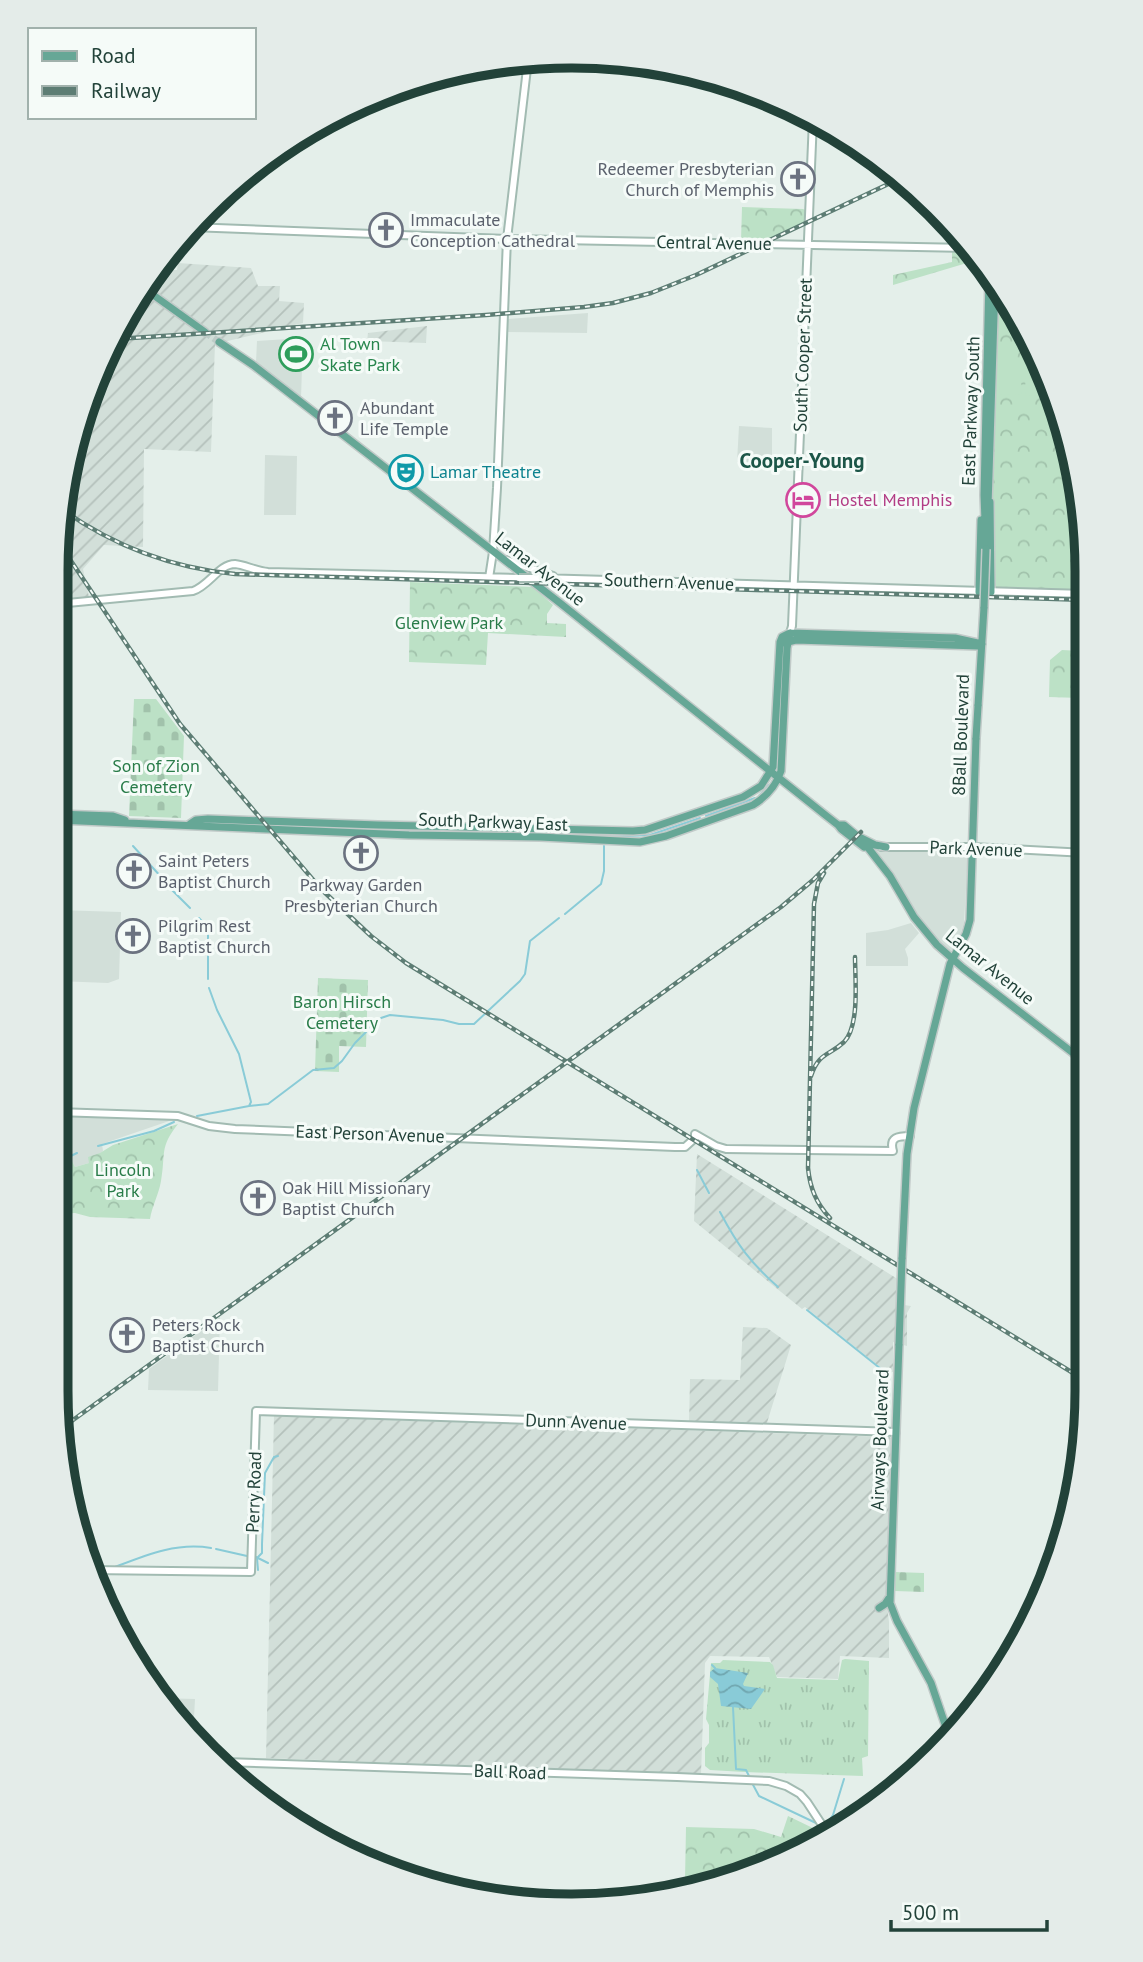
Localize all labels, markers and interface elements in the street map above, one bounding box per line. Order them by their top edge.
legend [28,28,256,119]
text: Road [91,42,135,69]
text: Railway [91,77,161,104]
place label: Redeemer Presbyterian Church of Memphis [598,157,774,201]
church icon: Redeemer Presbyterian Church of Memphis [779,160,817,198]
place label: Immaculate Conception Cathedral [410,208,576,252]
church icon: Immaculate Conception Cathedral [367,211,405,249]
street label: Central Avenue [656,230,772,255]
street label: South Cooper Street [788,277,817,433]
place label: Al Town Skate Park [320,332,400,376]
sports icon: Al Town Skate Park [277,335,315,373]
street label: East Parkway South [956,336,985,486]
place label: Abundant Life Temple [360,396,449,440]
church icon: Abundant Life Temple [316,399,354,437]
district label: Cooper-Young [739,447,865,474]
theatre icon: Lamar Theatre [387,453,425,491]
place label: Lamar Theatre [430,460,541,483]
hotel icon: Hostel Memphis [784,481,822,519]
place label: Hostel Memphis [828,488,952,511]
street label: Lamar Avenue [491,526,590,611]
street label: Southern Avenue [603,568,735,595]
park label: Glenview Park [395,611,504,634]
street label: 8Ball Boulevard [947,674,974,796]
park label: Son of Zion Cemetery [112,754,200,798]
street label: South Parkway East [418,807,568,836]
church icon: Parkway Garden Presbyterian Church [342,834,380,872]
street label: Park Avenue [929,835,1023,862]
place label: Saint Peters Baptist Church [158,849,271,893]
church icon: Saint Peters Baptist Church [115,852,153,890]
place label: Parkway Garden Presbyterian Church [284,873,438,917]
place label: Pilgrim Rest Baptist Church [158,914,271,958]
church icon: Pilgrim Rest Baptist Church [114,917,152,955]
street label: Lamar Avenue [941,924,1040,1010]
park label: Baron Hirsch Cemetery [293,990,391,1034]
street label: East Person Avenue [295,1119,445,1148]
park label: Lincoln Park [95,1158,151,1202]
place label: Oak Hill Missionary Baptist Church [282,1176,431,1220]
church icon: Oak Hill Missionary Baptist Church [239,1179,277,1217]
place label: Peters Rock Baptist Church [152,1313,265,1357]
church icon: Peters Rock Baptist Church [108,1316,146,1354]
street label: Airways Boulevard [866,1369,893,1511]
street label: Dunn Avenue [525,1408,627,1435]
street label: Perry Road [241,1451,266,1533]
street label: Ball Road [473,1759,547,1784]
scale bar [891,1888,1047,1932]
text: 500 m [902,1899,959,1926]

